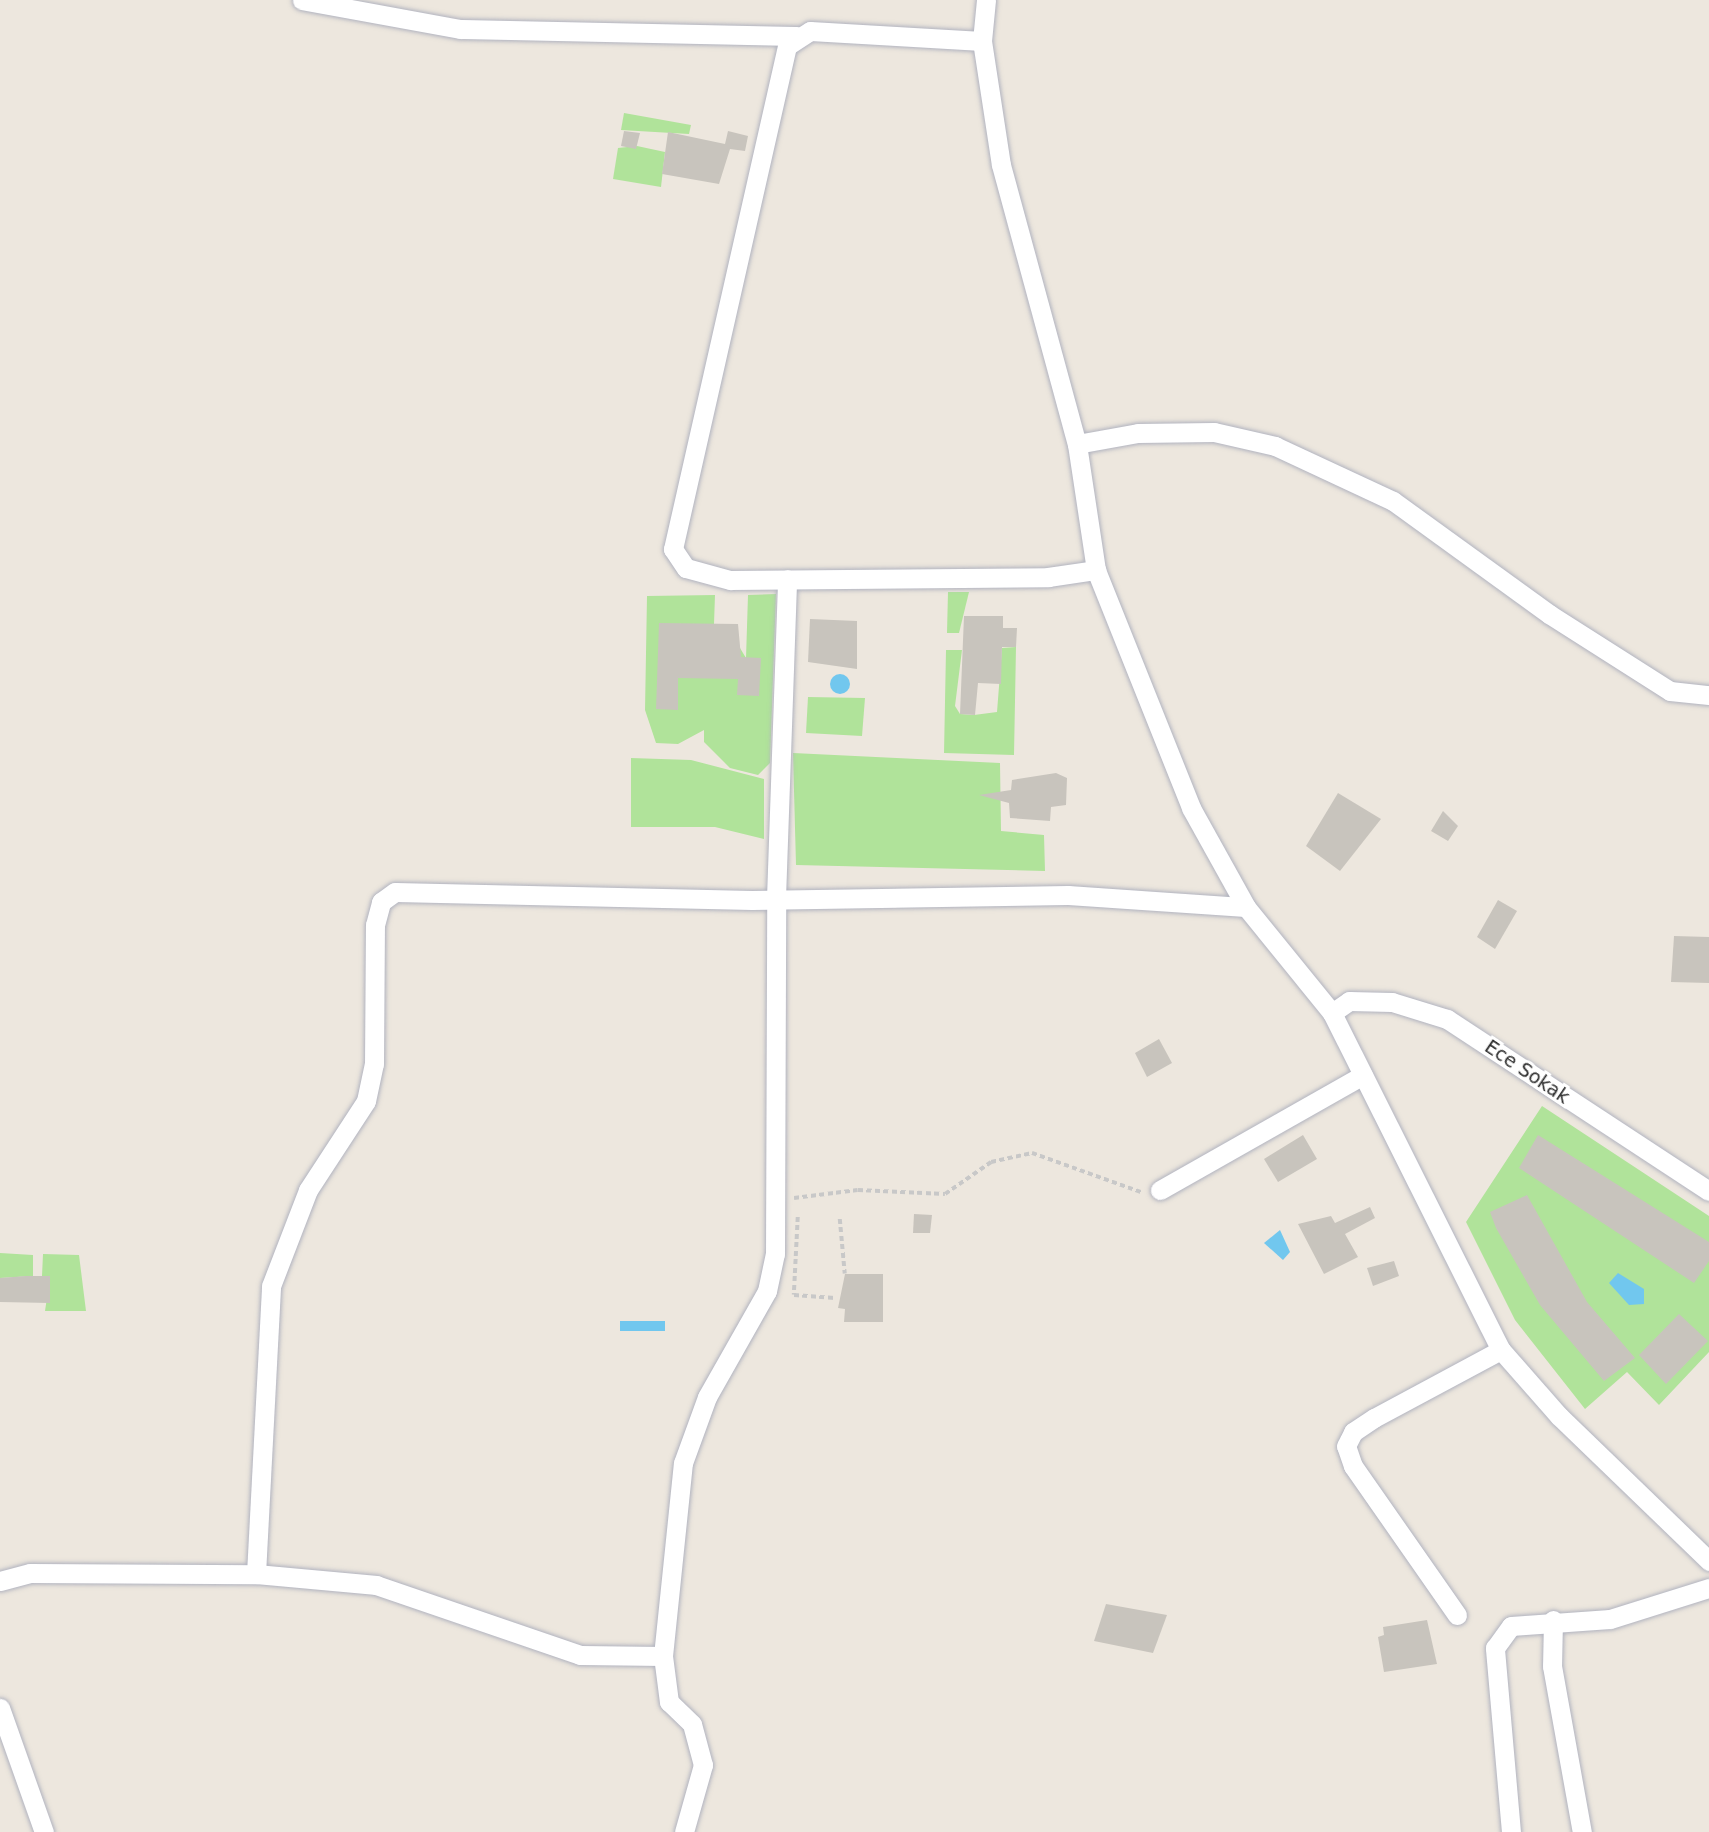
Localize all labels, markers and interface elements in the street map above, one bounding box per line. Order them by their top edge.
street label: Ece Sokak [1480,1035,1574,1109]

